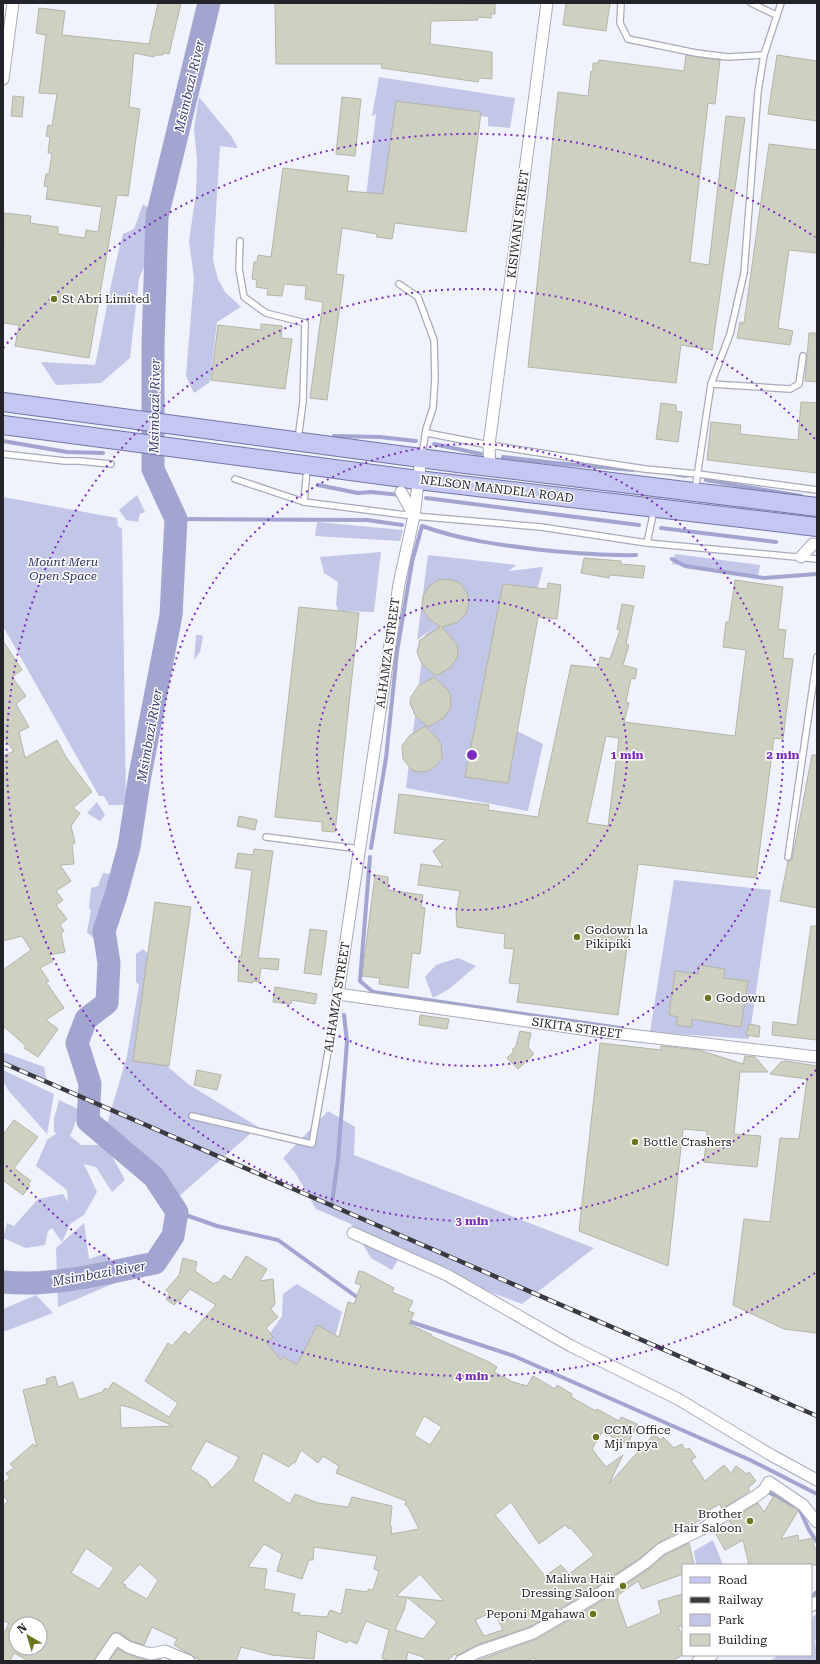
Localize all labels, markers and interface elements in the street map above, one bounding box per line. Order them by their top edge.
water label: Msimbazi River [171,38,208,135]
street label: KISIWANI STREET [504,169,532,279]
place label: St Abri Limited [62,292,150,306]
marker: St Abri Limited [49,294,59,304]
water label: Msimbazi River [146,358,163,454]
street label: NELSON MANDELA ROAD [419,473,575,505]
park label: Mount Meru Open Space [27,555,98,583]
street label: ALHAMZA STREET [373,597,403,709]
water label: Msimbazi River [134,687,165,784]
centre of rings [465,748,479,762]
text: 1 min [610,748,644,762]
text: 2 min [766,748,800,762]
place label: Godown la Pikipiki [585,923,648,951]
marker: Godown la Pikipiki [572,932,582,942]
street label: ALHAMZA STREET [321,941,353,1053]
place label: Godown [716,991,766,1005]
marker: Godown [703,993,713,1003]
street label: SIKITA STREET [531,1015,623,1041]
place label: Bottle Crashers [643,1135,732,1149]
marker: Bottle Crashers [630,1137,640,1147]
text: 3 min [455,1214,489,1228]
water label: Msimbazi River [50,1258,147,1289]
text: 4 min [455,1369,489,1383]
place label: CCM Office Mji mpya [604,1423,671,1451]
marker: CCM Office Mji mpya [591,1432,601,1442]
place label: Brother Hair Saloon [674,1507,742,1535]
marker: Brother Hair Saloon [745,1516,755,1526]
legend [682,1564,812,1656]
place label: Maliwa Hair Dressing Saloon [521,1572,615,1600]
text: Road [718,1573,748,1587]
marker: Maliwa Hair Dressing Saloon [618,1581,628,1591]
text: Railway [718,1593,764,1607]
place label: Peponi Mgahawa [486,1607,585,1621]
marker: Peponi Mgahawa [588,1609,598,1619]
text: Park [718,1613,745,1627]
north arrow [8,1616,48,1656]
text: N [15,1620,30,1636]
text: Building [718,1633,767,1647]

